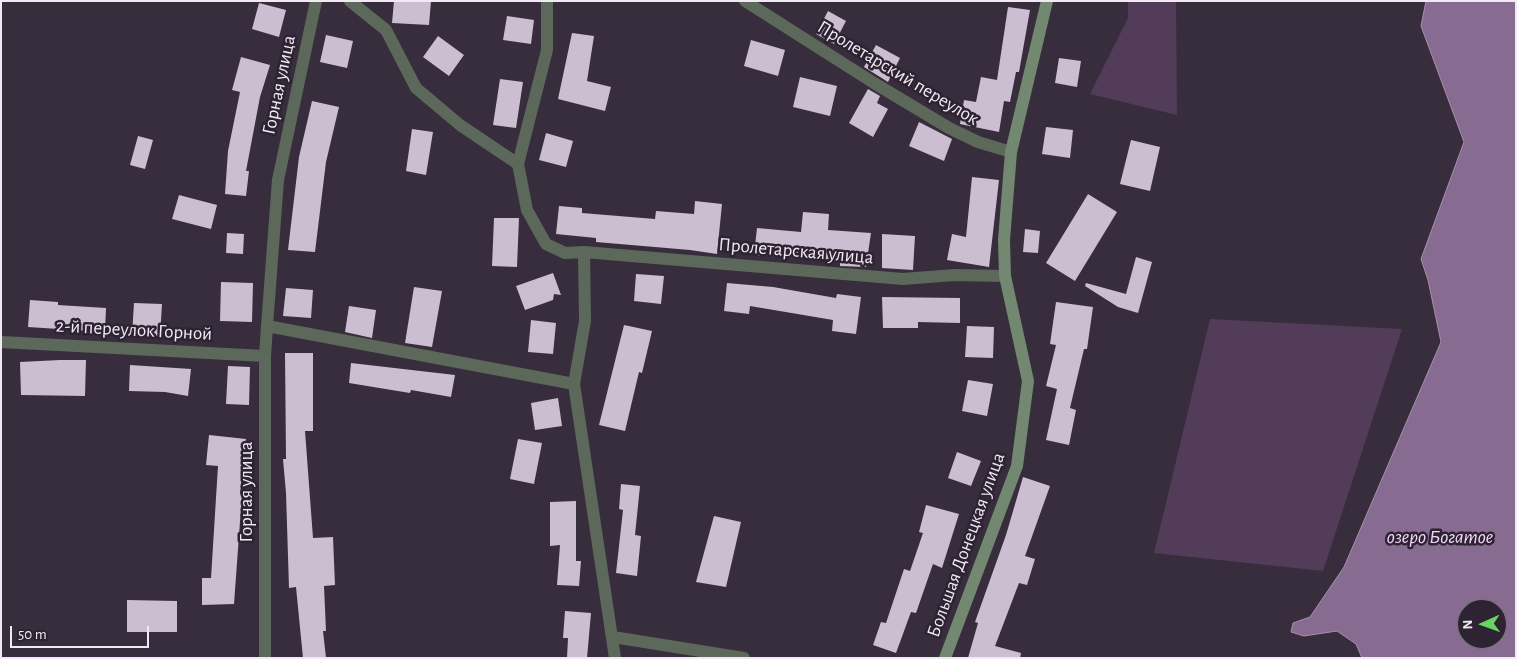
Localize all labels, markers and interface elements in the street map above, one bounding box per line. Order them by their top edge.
street label: Пролетарский переулок [813,16,983,130]
street label: Горная улица [257,33,301,137]
street label: Пролетарская улица [718,233,874,269]
street label: 2-й переулок Горной [55,315,213,345]
street label: Горная улица [235,442,257,542]
street label: Большая Донецкая улица [922,450,1010,640]
water label: озеро Богатое [1387,525,1493,549]
north arrow [1457,599,1507,649]
scale bar [12,616,151,648]
text: N [1461,619,1475,630]
text: 50 m [18,627,47,642]

